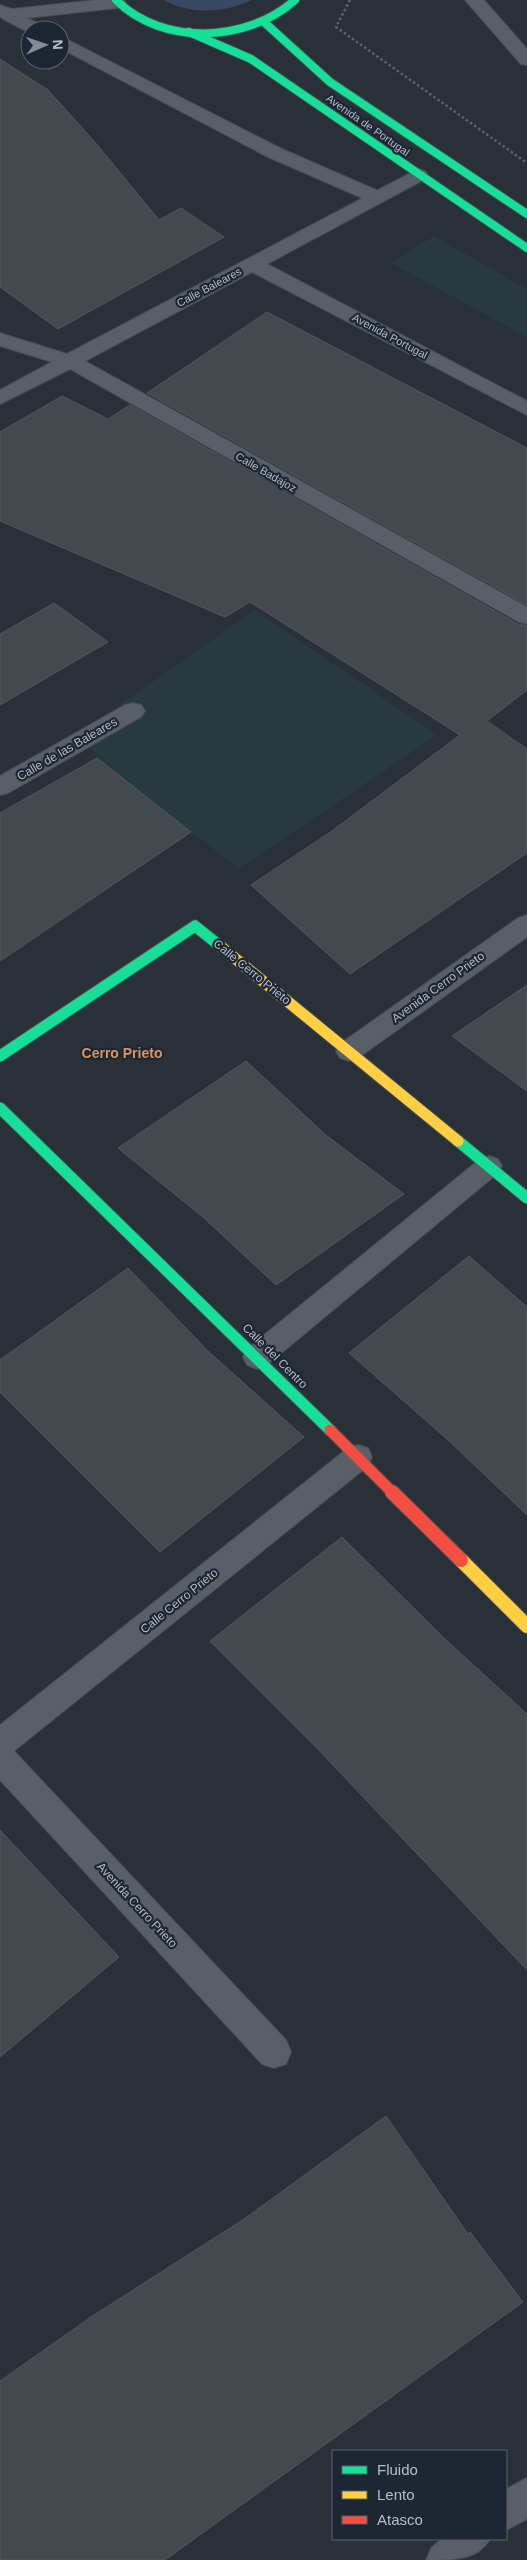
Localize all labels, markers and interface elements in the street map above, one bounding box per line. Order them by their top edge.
north arrow [20,20,70,70]
text: N [50,39,66,50]
street label: Avenida de Portugal [324,92,412,158]
street label: Calle Baleares [175,265,244,309]
street label: Avenida Portugal [350,311,430,361]
street label: Calle Badajoz [234,450,298,494]
street label: Calle de las Baleares [14,715,120,783]
street label: Calle Cerro Prieto [211,937,294,1008]
street label: Avenida Cerro Prieto [389,948,487,1025]
district label: Cerro Prieto [82,1045,162,1061]
street label: Calle del Centro [240,1321,311,1392]
street label: Calle Cerro Prieto [138,1565,221,1636]
street label: Avenida Cerro Prieto [94,1860,180,1951]
legend [332,2450,507,2540]
text: Fluido [377,2461,418,2478]
text: Lento [377,2486,415,2503]
text: Atasco [377,2511,423,2528]

